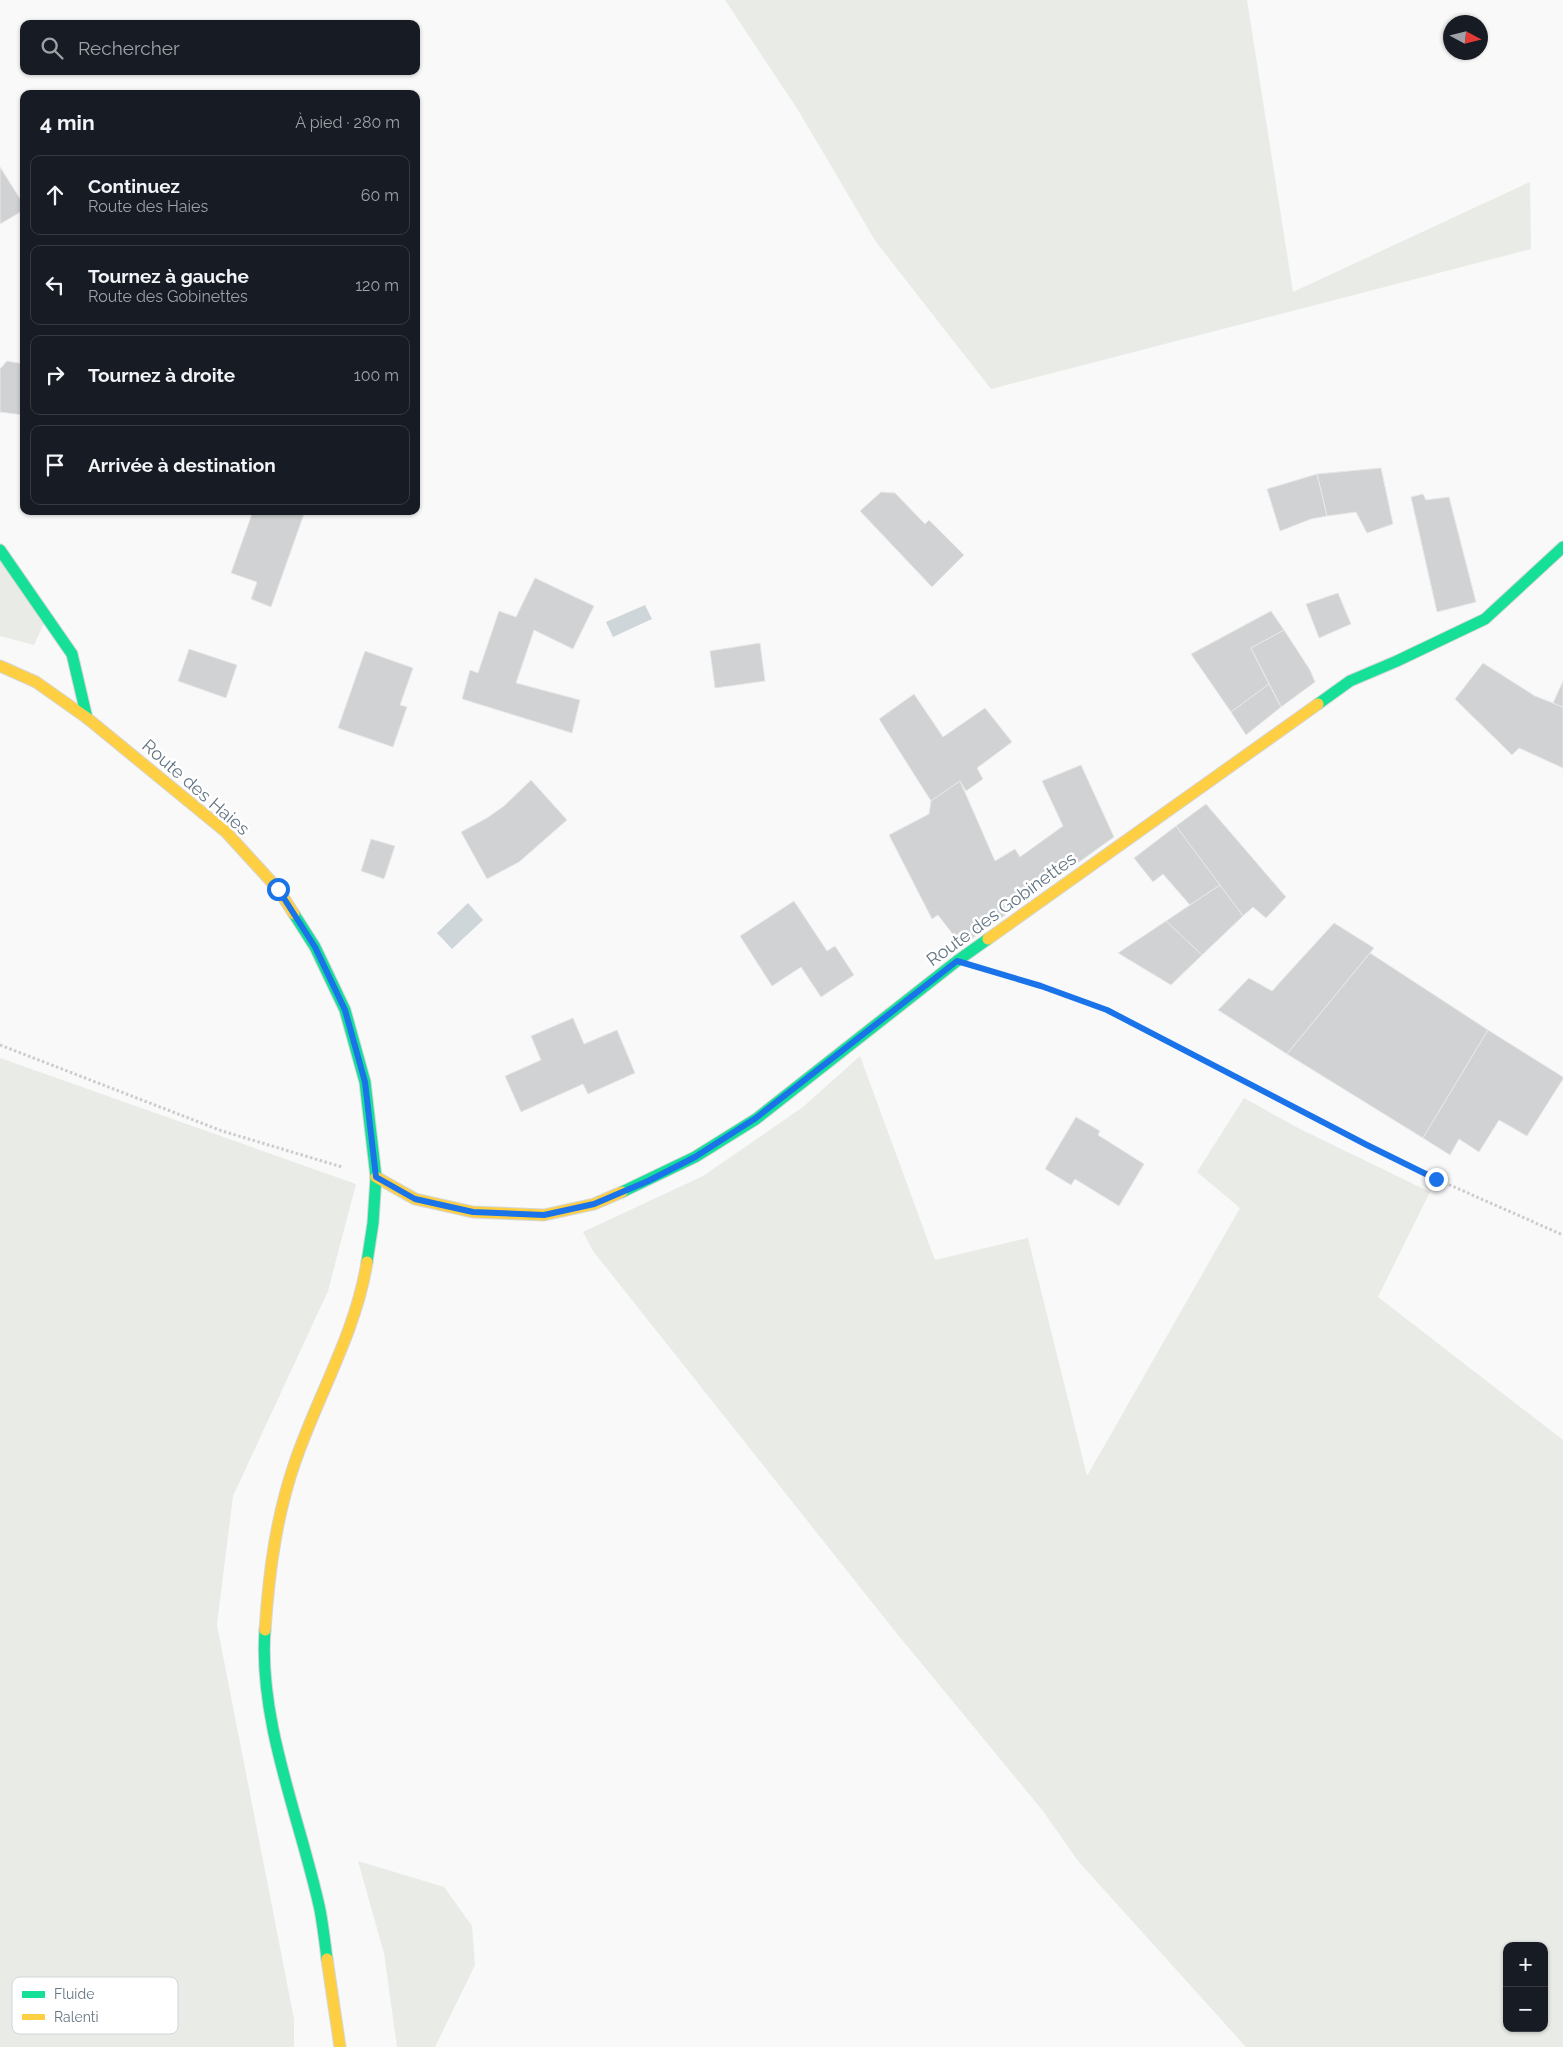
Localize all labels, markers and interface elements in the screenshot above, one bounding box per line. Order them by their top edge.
north arrow [1443,15,1488,60]
search box [20,20,420,75]
icon: search [38,34,66,62]
text: Rechercher [78,37,180,59]
text: 4 min [40,110,95,135]
text: À pied · 280 m [295,113,400,132]
text: Continuez [88,175,180,197]
icon: ahead [41,181,69,209]
text: 60 m [361,186,399,205]
text: Route des Haies [88,197,208,216]
text: Tournez à gauche [88,265,249,287]
icon: left [41,271,69,299]
text: 120 m [355,276,399,295]
text: Route des Gobinettes [88,287,248,306]
icon: right [41,361,69,389]
text: Tournez à droite [88,364,235,386]
text: 100 m [354,366,399,385]
icon: arrive [41,451,69,479]
text: Arrivée à destination [88,454,276,476]
street label: Route des Haies [138,735,254,839]
street label: Route des Gobinettes [922,848,1080,970]
route start [267,878,290,901]
route end [1425,1168,1448,1191]
map controls [1503,1942,1548,2032]
button: + [1503,1942,1548,1987]
legend [12,1977,178,2034]
text: Fluide [54,1986,94,2002]
button: − [1503,1987,1548,2032]
text: Ralenti [54,2009,99,2025]

